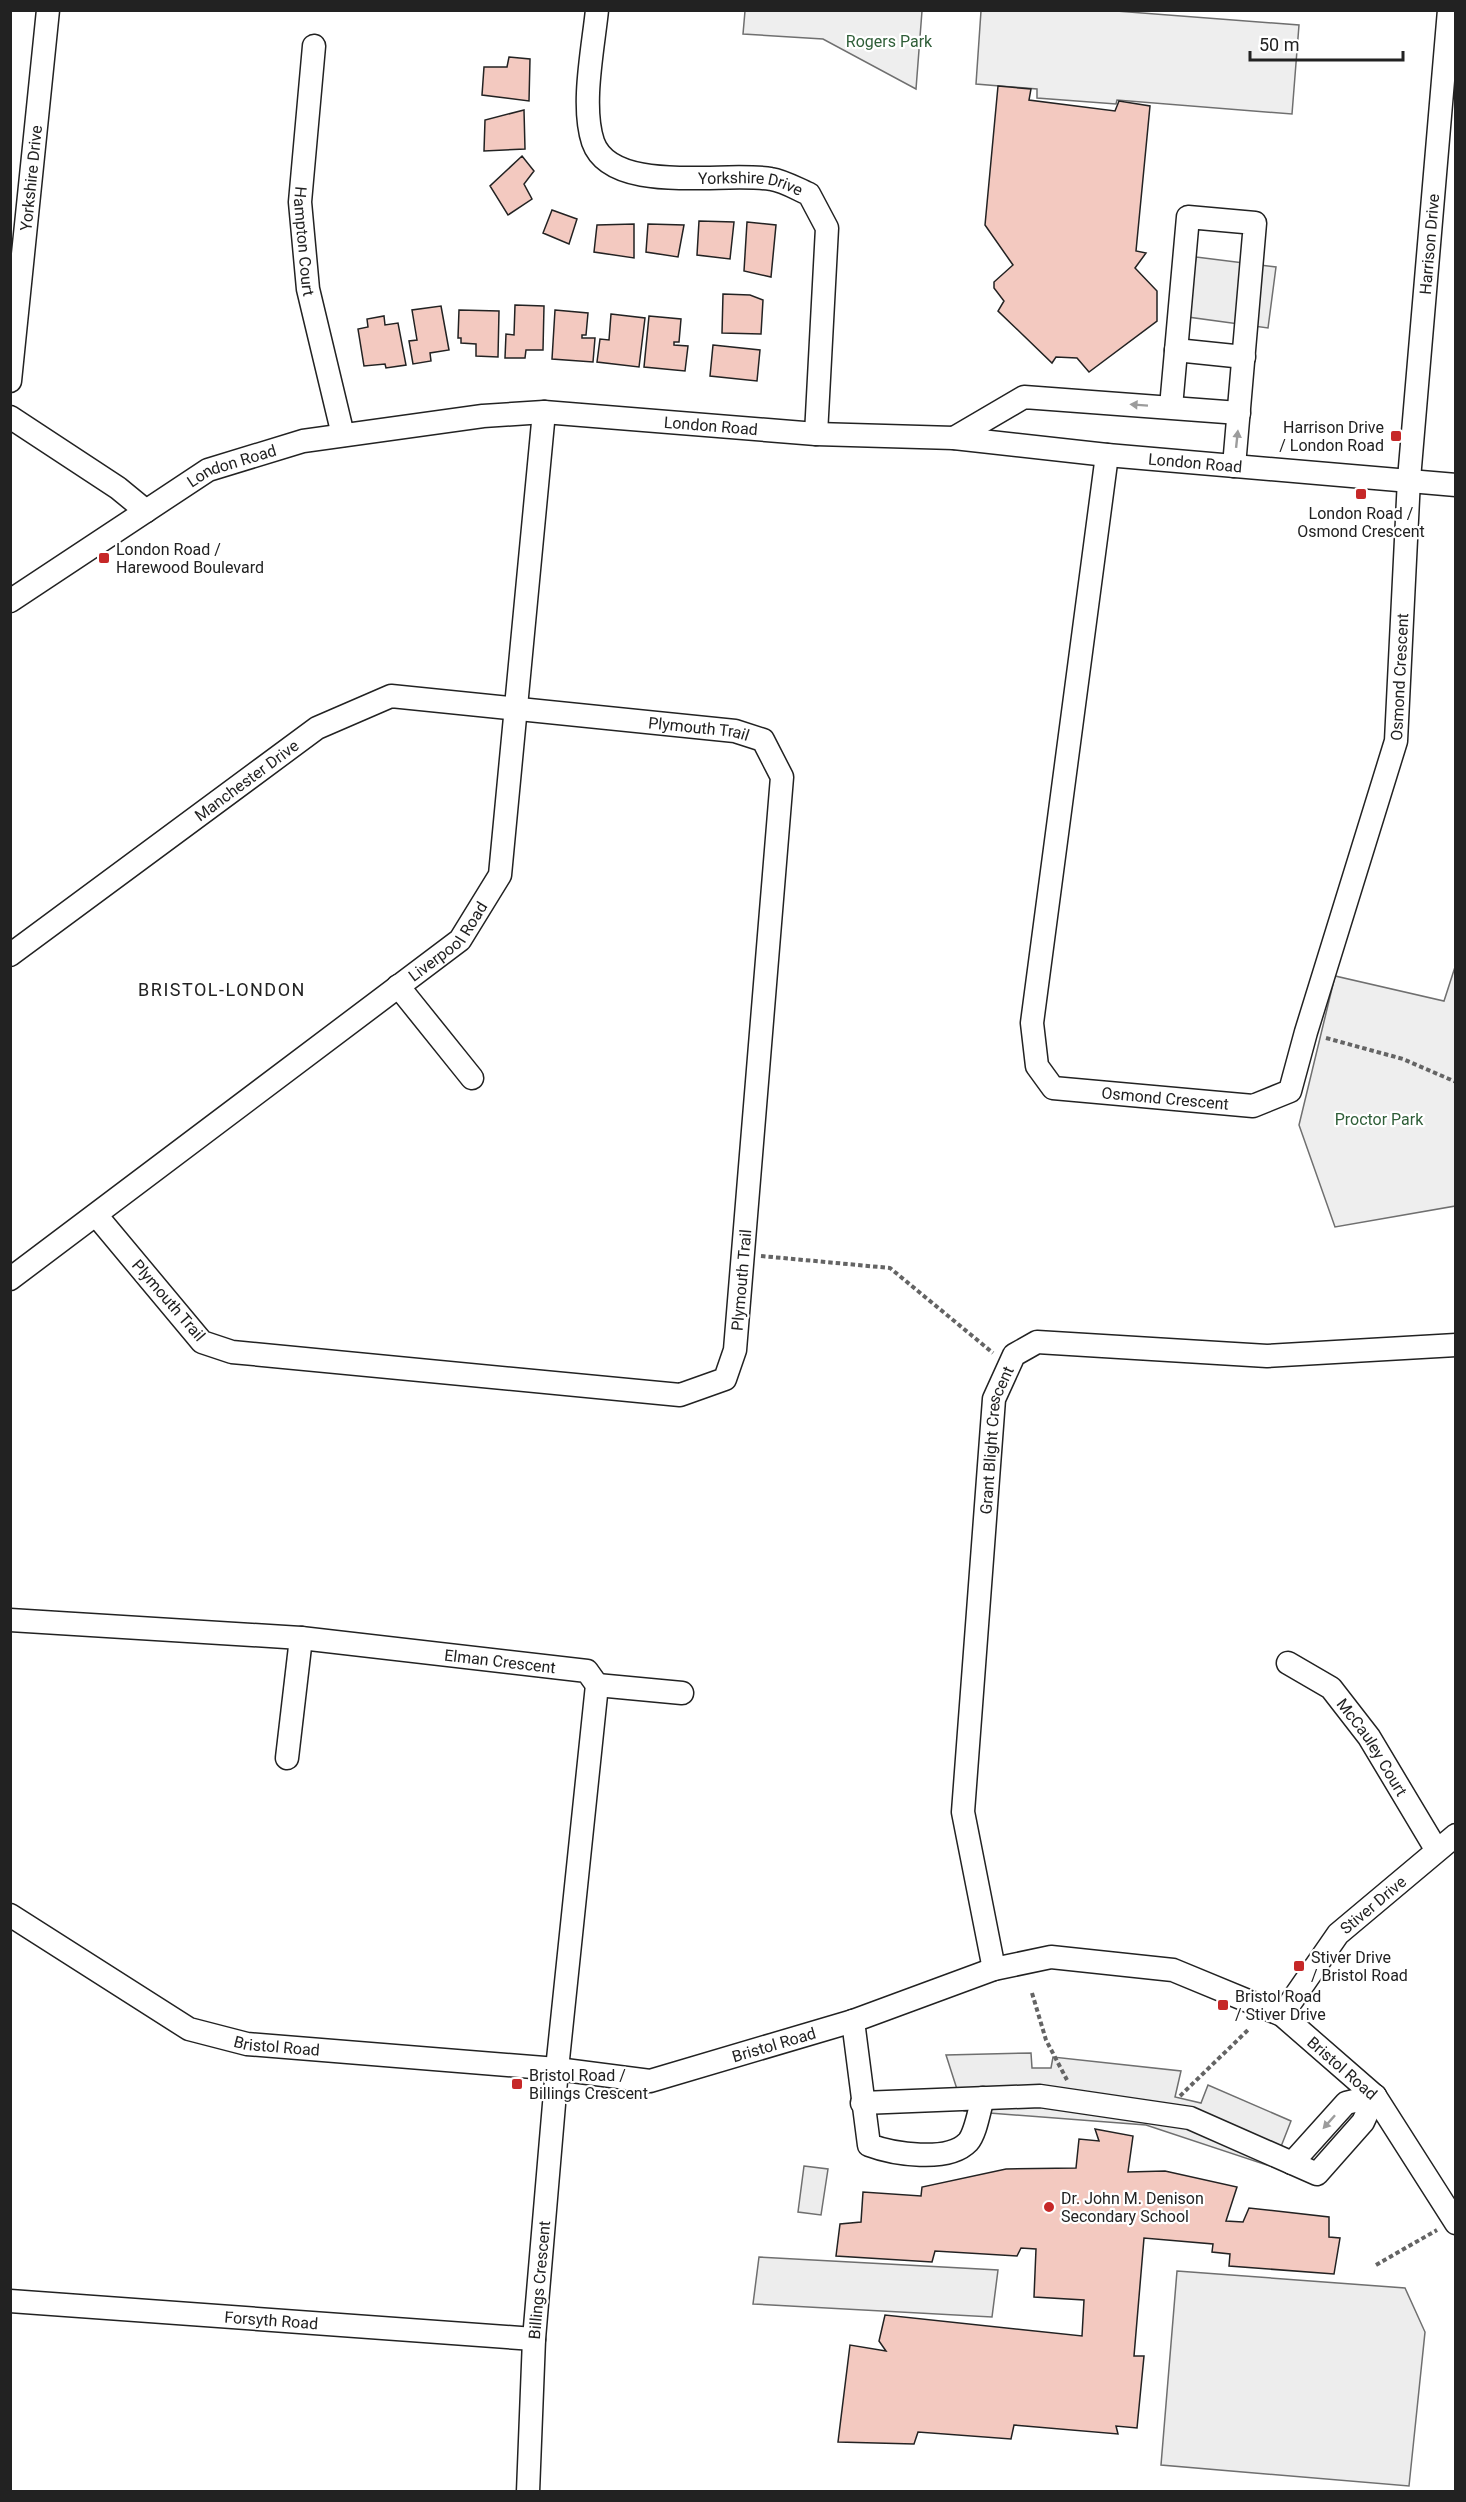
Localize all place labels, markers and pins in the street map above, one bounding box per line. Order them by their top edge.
place label: Harrison Drive / London Road [1279,418,1384,455]
marker: Harrison Drive / London Road [1389,429,1403,443]
marker: London Road / Osmond Crescent [1354,487,1368,501]
place label: London Road / Osmond Crescent [1297,504,1425,541]
place label: London Road / Harewood Boulevard [116,540,264,577]
marker: London Road / Harewood Boulevard [97,551,111,565]
place label: Stiver Drive / Bristol Road [1311,1948,1408,1985]
marker: Stiver Drive / Bristol Road [1292,1959,1306,1973]
place label: Bristol Road / Stiver Drive [1235,1987,1326,2024]
marker: Bristol Road / Stiver Drive [1216,1998,1230,2012]
place label: Bristol Road / Billings Crescent [529,2066,648,2103]
marker: Bristol Road / Billings Crescent [510,2077,524,2091]
place label: Dr. John M. Denison Secondary School [1061,2189,1204,2226]
marker: Dr. John M. Denison Secondary School [1042,2200,1056,2214]

